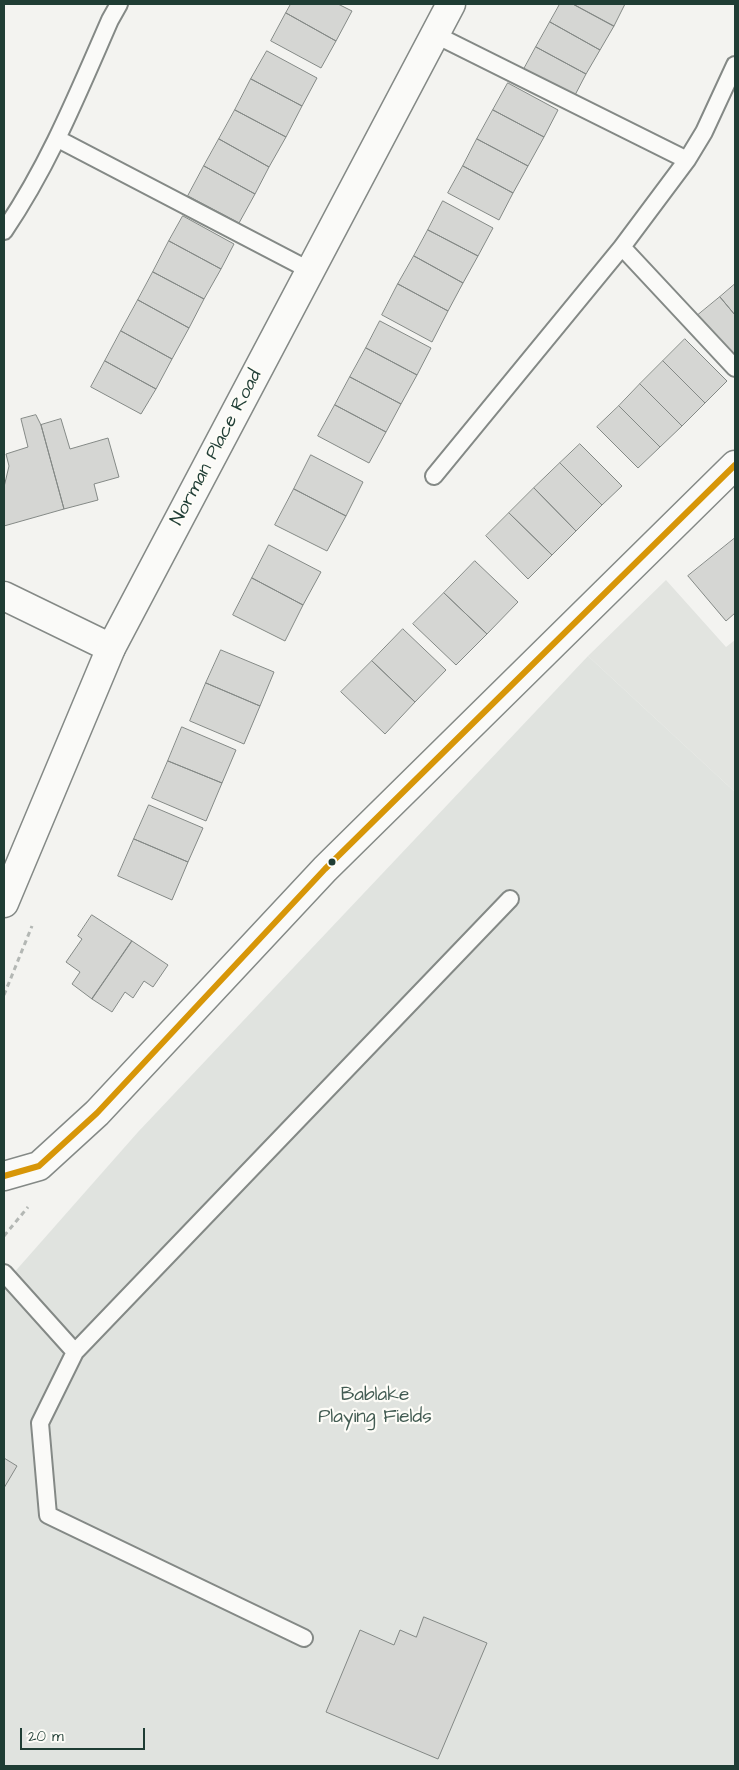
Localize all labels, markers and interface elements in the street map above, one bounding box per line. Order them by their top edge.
street label: Norman Place Road [166,366,268,530]
unlabelled marker [327,857,337,867]
park label: Bablake Playing Fields [318,1385,432,1429]
scale bar [22,1718,148,1750]
text: 20 m [28,1726,64,1747]

